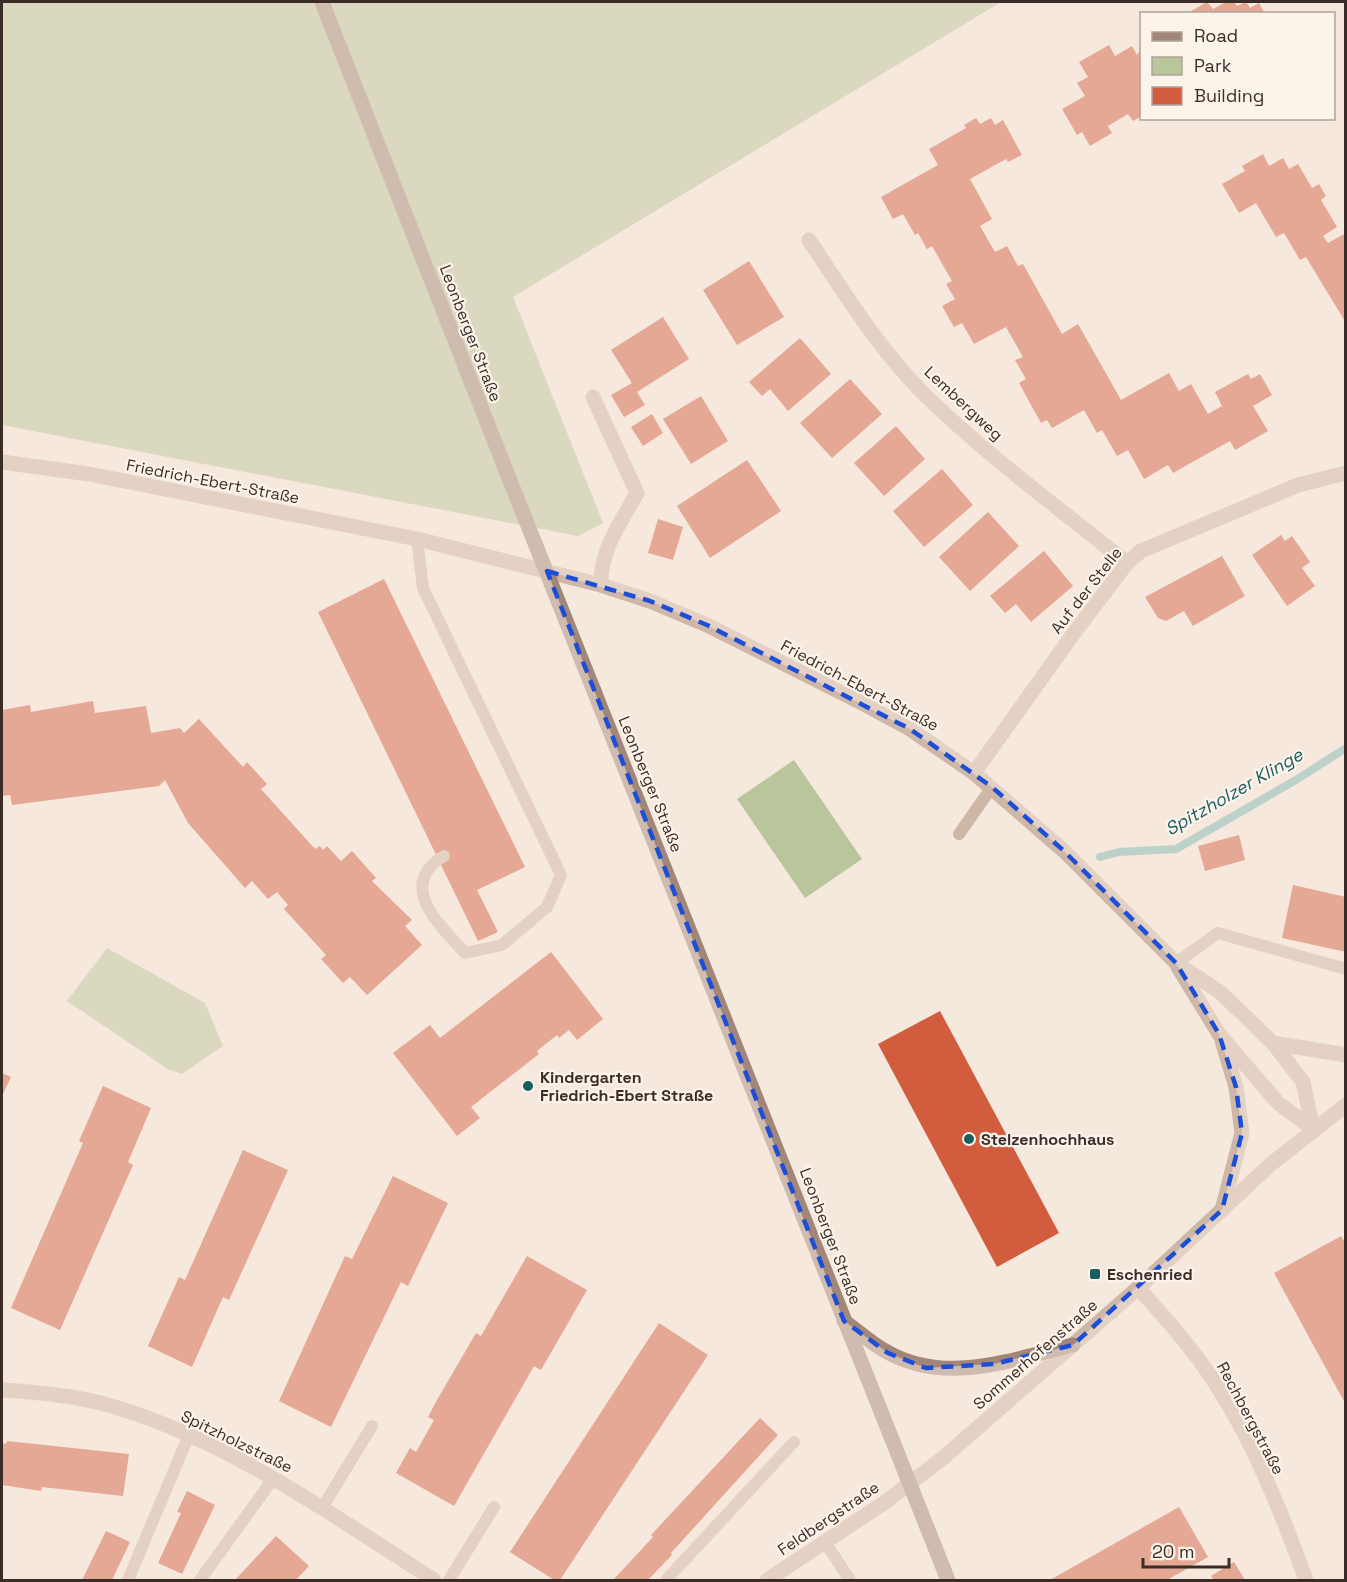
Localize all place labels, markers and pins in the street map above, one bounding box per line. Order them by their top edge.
place label: Kindergarten Friedrich-Ebert Straße [540,1067,713,1106]
marker: Kindergarten Friedrich-Ebert Straße [521,1079,535,1093]
place label: Stelzenhochhaus [981,1129,1114,1150]
marker: Stelzenhochhaus [962,1132,976,1146]
place label: Eschenried [1107,1264,1193,1285]
marker: Eschenried [1088,1267,1102,1281]

